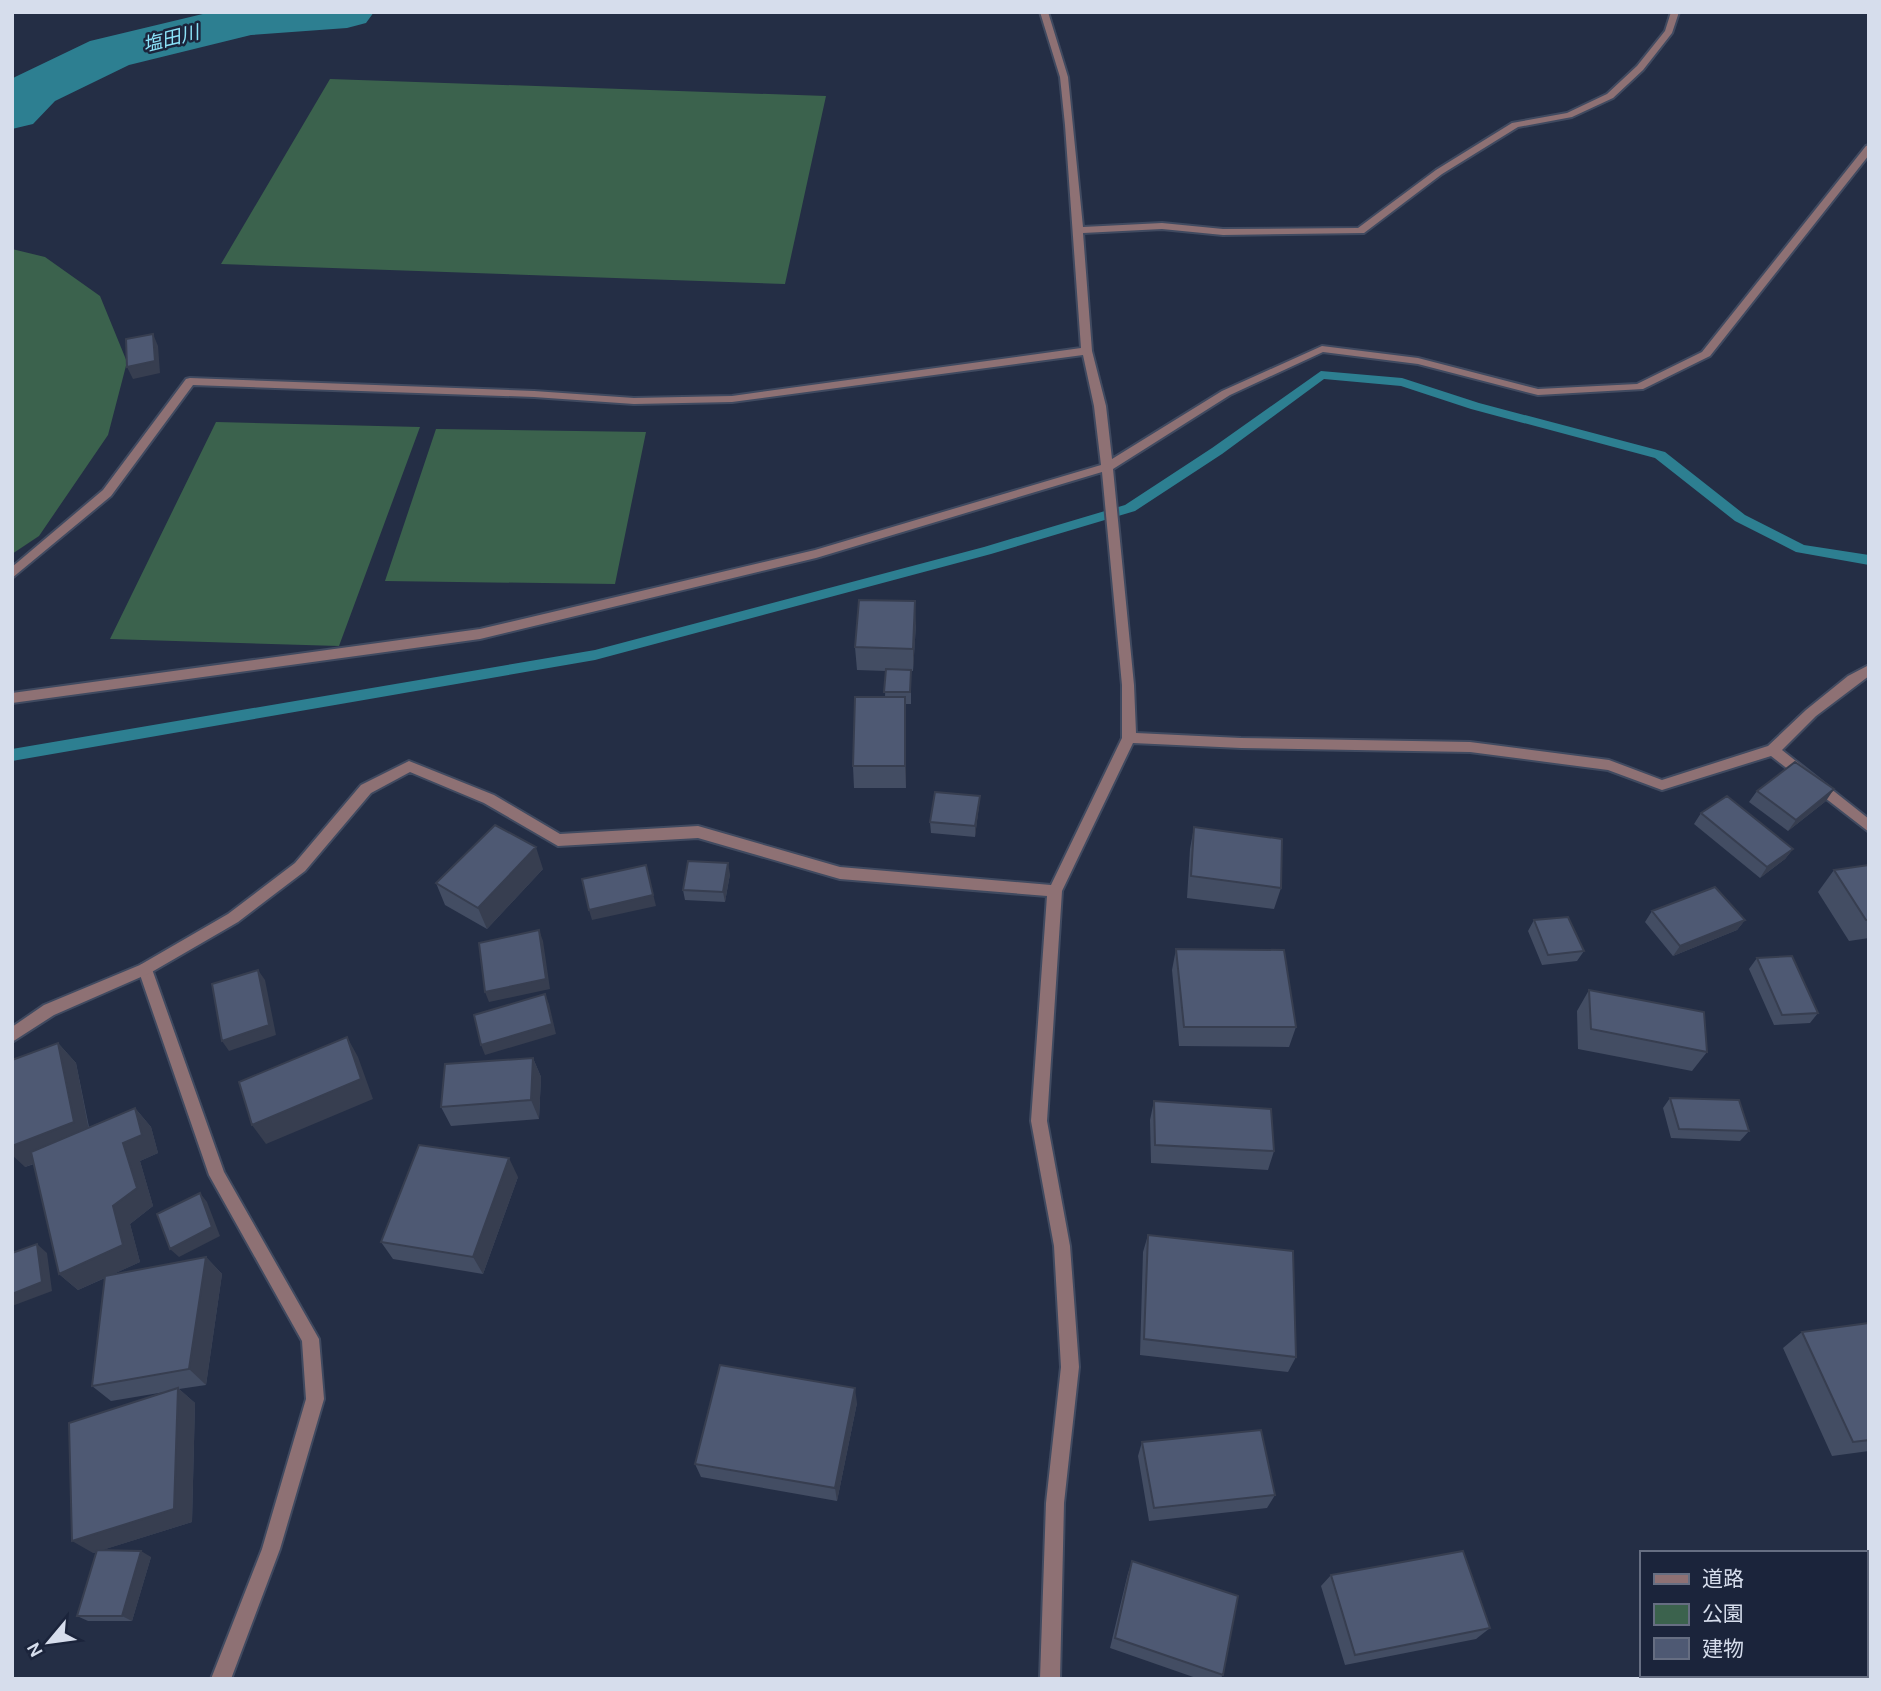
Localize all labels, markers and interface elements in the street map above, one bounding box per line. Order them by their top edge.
water label: 塩田川 [141,21,203,57]
legend [1640,1551,1867,1677]
text: 道路 [1702,1567,1744,1591]
text: 公園 [1702,1602,1744,1626]
north arrow [14,1607,84,1677]
text: 建物 [1702,1637,1744,1661]
text: N [22,1638,48,1661]

